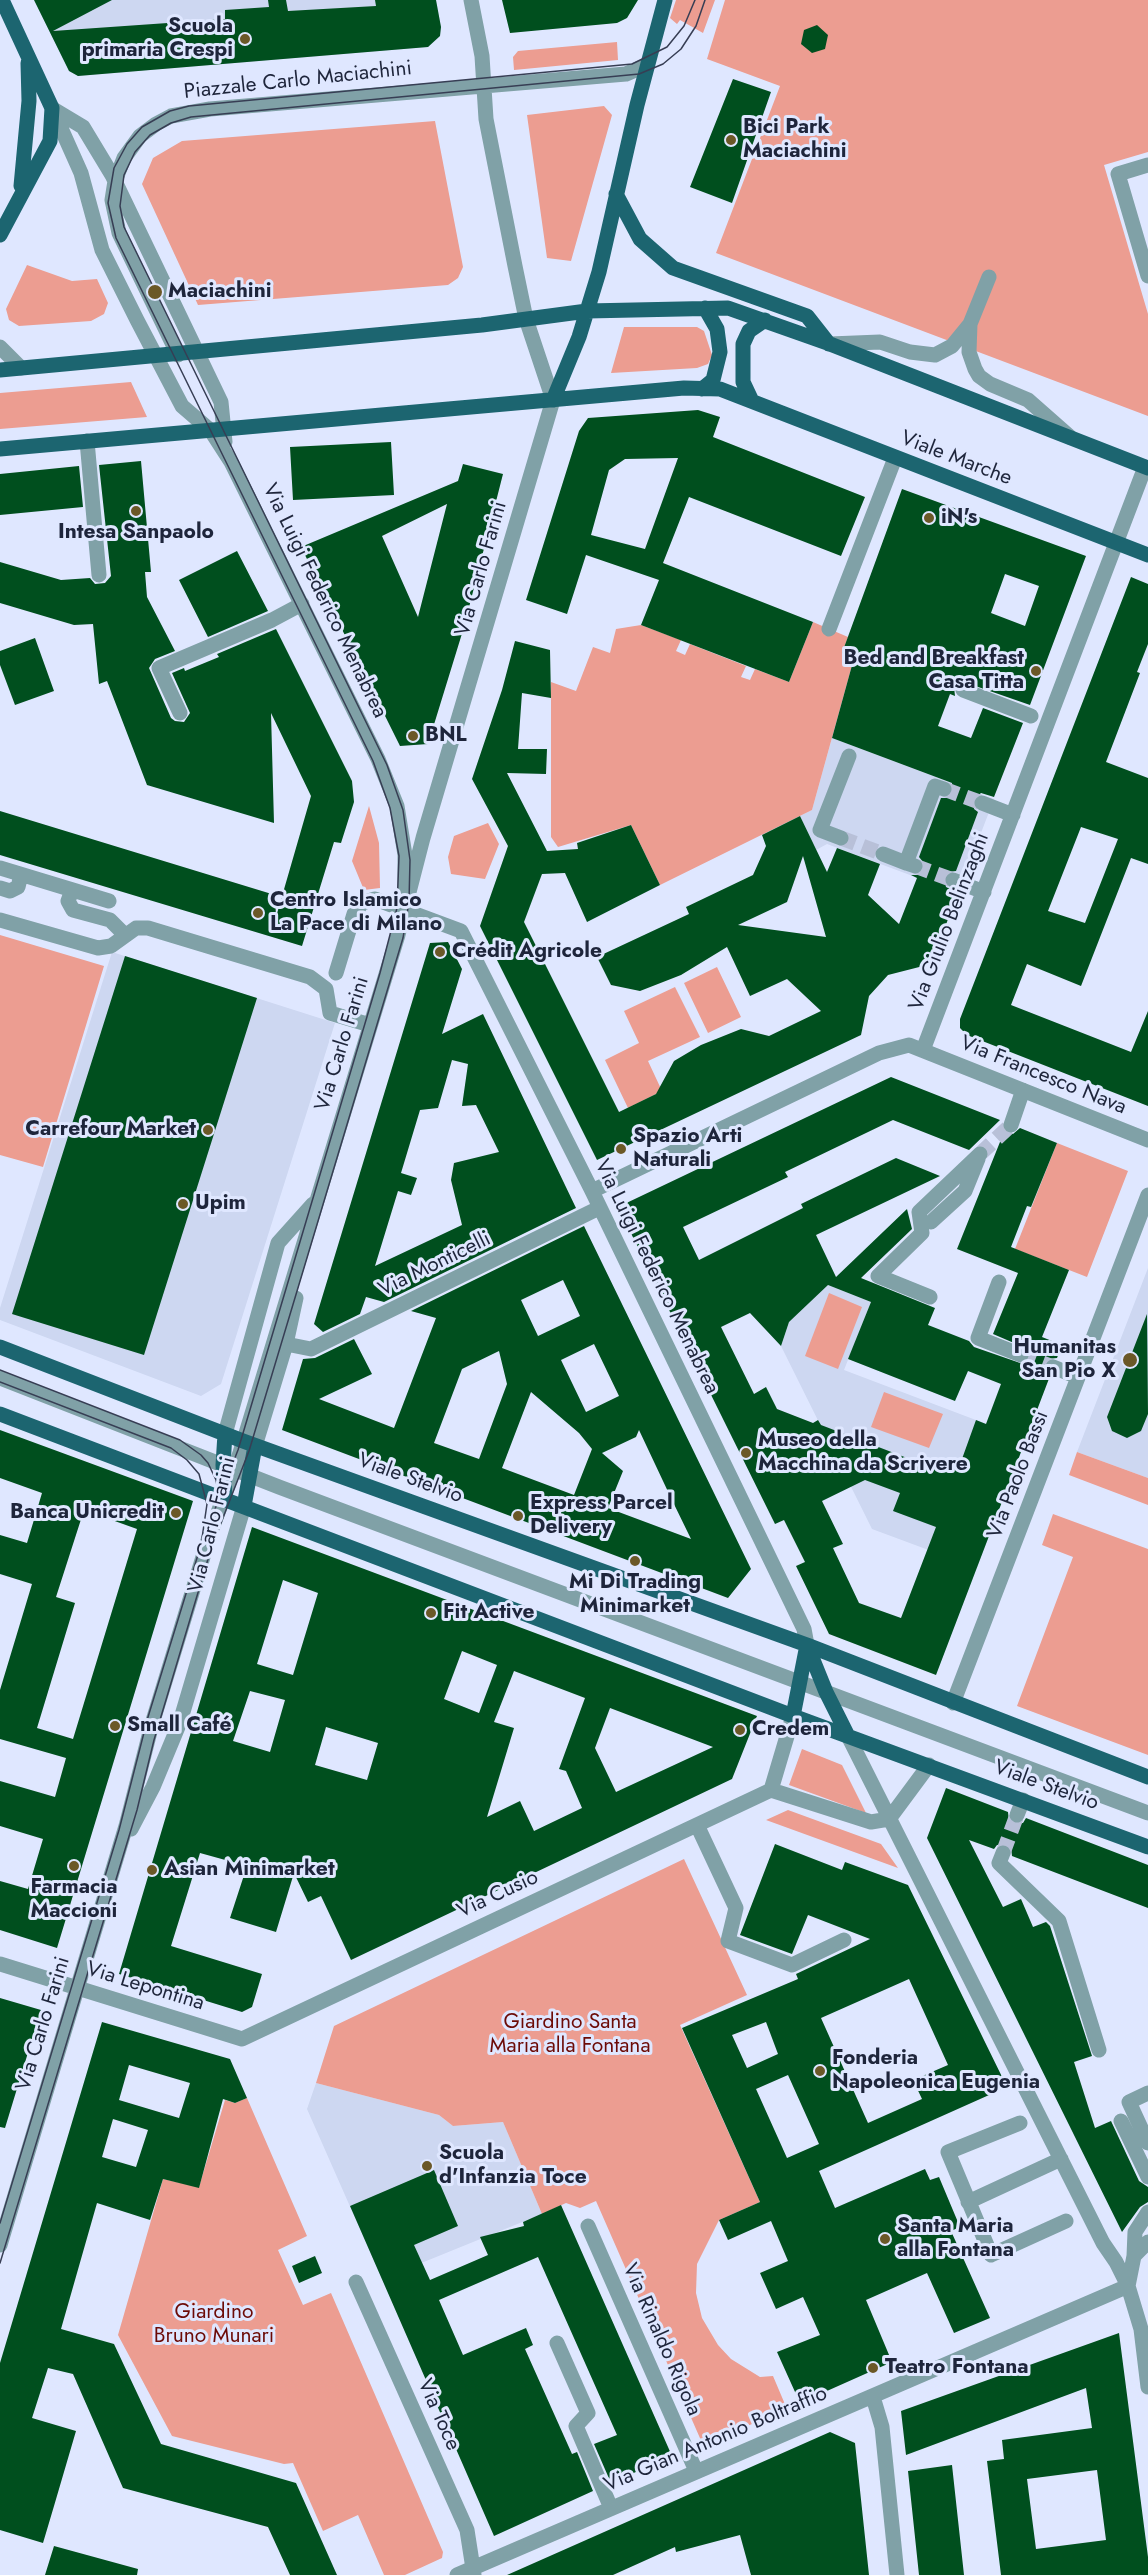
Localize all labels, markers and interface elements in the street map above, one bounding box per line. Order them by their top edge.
place label: Scuola primaria Crespi [82,14,233,64]
marker: Scuola primaria Crespi [238,32,252,46]
street label: Piazzale Carlo Maciachini [183,56,413,106]
place label: Bici Park Maciachini [743,115,847,165]
marker: Bici Park Maciachini [724,133,738,147]
place label: Maciachini [168,279,272,305]
marker: Maciachini [146,283,164,301]
street label: Viale Marche [897,426,1015,492]
street label: Via Luigi Federico Menabrea [256,480,392,722]
street label: Via Carlo Farini [451,499,513,639]
marker: Intesa Sanpaolo [129,504,143,518]
place label: iN's [941,505,977,531]
marker: iN's [922,511,936,525]
place label: Intesa Sanpaolo [58,520,214,546]
place label: Bed and Breakfast Casa Titta [844,646,1024,696]
marker: Bed and Breakfast Casa Titta [1029,664,1043,678]
place label: BNL [425,723,467,749]
marker: BNL [406,729,420,743]
street label: Via Giulio Belinzaghi [904,829,996,1015]
place label: Centro Islamico La Pace di Milano [270,888,442,938]
marker: Centro Islamico La Pace di Milano [251,906,265,920]
place label: Crédit Agricole [452,939,602,965]
marker: Crédit Agricole [433,945,447,959]
street label: Via Carlo Farini [311,974,375,1114]
street label: Via Francesco Nava [956,1031,1130,1121]
place label: Carrefour Market [25,1117,196,1143]
marker: Carrefour Market [201,1123,215,1137]
place label: Spazio Arti Naturali [633,1124,742,1174]
marker: Spazio Arti Naturali [614,1142,628,1156]
street label: Via Luigi Federico Menabrea [588,1156,724,1398]
place label: Upim [195,1191,246,1217]
marker: Upim [176,1197,190,1211]
street label: Via Monticelli [375,1227,495,1303]
place label: Humanitas San Pio X [1013,1335,1116,1385]
marker: Humanitas San Pio X [1121,1351,1139,1369]
street label: Via Paolo Bassi [983,1407,1055,1543]
place label: Museo della Macchina da Scrivere [758,1428,968,1478]
marker: Museo della Macchina da Scrivere [739,1446,753,1460]
street label: Viale Stelvio [354,1448,466,1510]
street label: Via Carlo Farini [184,1454,242,1596]
place label: Express Parcel Delivery [530,1491,673,1541]
place label: Banca Unicredit [10,1500,164,1526]
marker: Banca Unicredit [169,1506,183,1520]
marker: Express Parcel Delivery [511,1509,525,1523]
marker: Mi Di Trading Minimarket [628,1554,642,1568]
place label: Mi Di Trading Minimarket [569,1570,701,1620]
place label: Fit Active [443,1600,534,1626]
marker: Fit Active [424,1606,438,1620]
place label: Small Café [127,1713,232,1739]
place label: Credem [752,1717,829,1743]
marker: Small Café [108,1719,122,1733]
marker: Credem [733,1723,747,1737]
street label: Viale Stelvio [990,1755,1102,1817]
place label: Asian Minimarket [164,1857,335,1883]
marker: Farmacia Maccioni [67,1859,81,1873]
marker: Asian Minimarket [145,1863,159,1877]
street label: Via Cusio [453,1865,543,1925]
place label: Farmacia Maccioni [31,1875,117,1925]
street label: Via Carlo Farini [12,1954,76,2094]
street label: Via Lepontina [83,1957,207,2017]
park label: Giardino Santa Maria alla Fontana [490,2010,650,2060]
place label: Fonderia Napoleonica Eugenia [832,2046,1040,2096]
marker: Fonderia Napoleonica Eugenia [813,2064,827,2078]
place label: Scuola d'Infanzia Toce [439,2141,587,2191]
marker: Scuola d'Infanzia Toce [420,2159,434,2173]
place label: Santa Maria alla Fontana [897,2214,1014,2264]
marker: Santa Maria alla Fontana [878,2232,892,2246]
street label: Via Rinaldo Rigola [616,2260,706,2420]
park label: Giardino Bruno Munari [154,2300,274,2350]
place label: Teatro Fontana [885,2355,1029,2381]
marker: Teatro Fontana [866,2361,880,2375]
street label: Via Toce [411,2375,465,2455]
street label: Via Gian Antonio Boltraffio [601,2382,831,2498]

